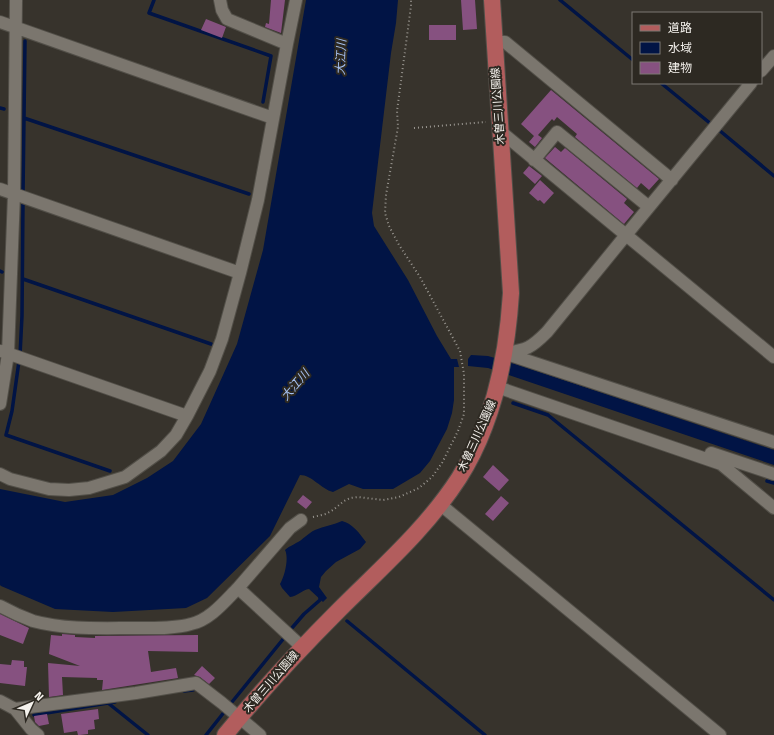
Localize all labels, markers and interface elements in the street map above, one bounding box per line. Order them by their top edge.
legend [632,12,762,84]
text: 道路 [668,21,692,35]
water label: 大江川 [333,37,349,75]
text: 水域 [668,41,692,55]
text: 建物 [668,61,692,75]
street label: 木曽三川公園線 [489,67,507,145]
water label: 大江川 [278,365,313,403]
street label: 木曽三川公園線 [455,398,499,474]
street label: 木曽三川公園線 [241,649,301,715]
north arrow [12,683,52,723]
text: N [32,689,46,704]

